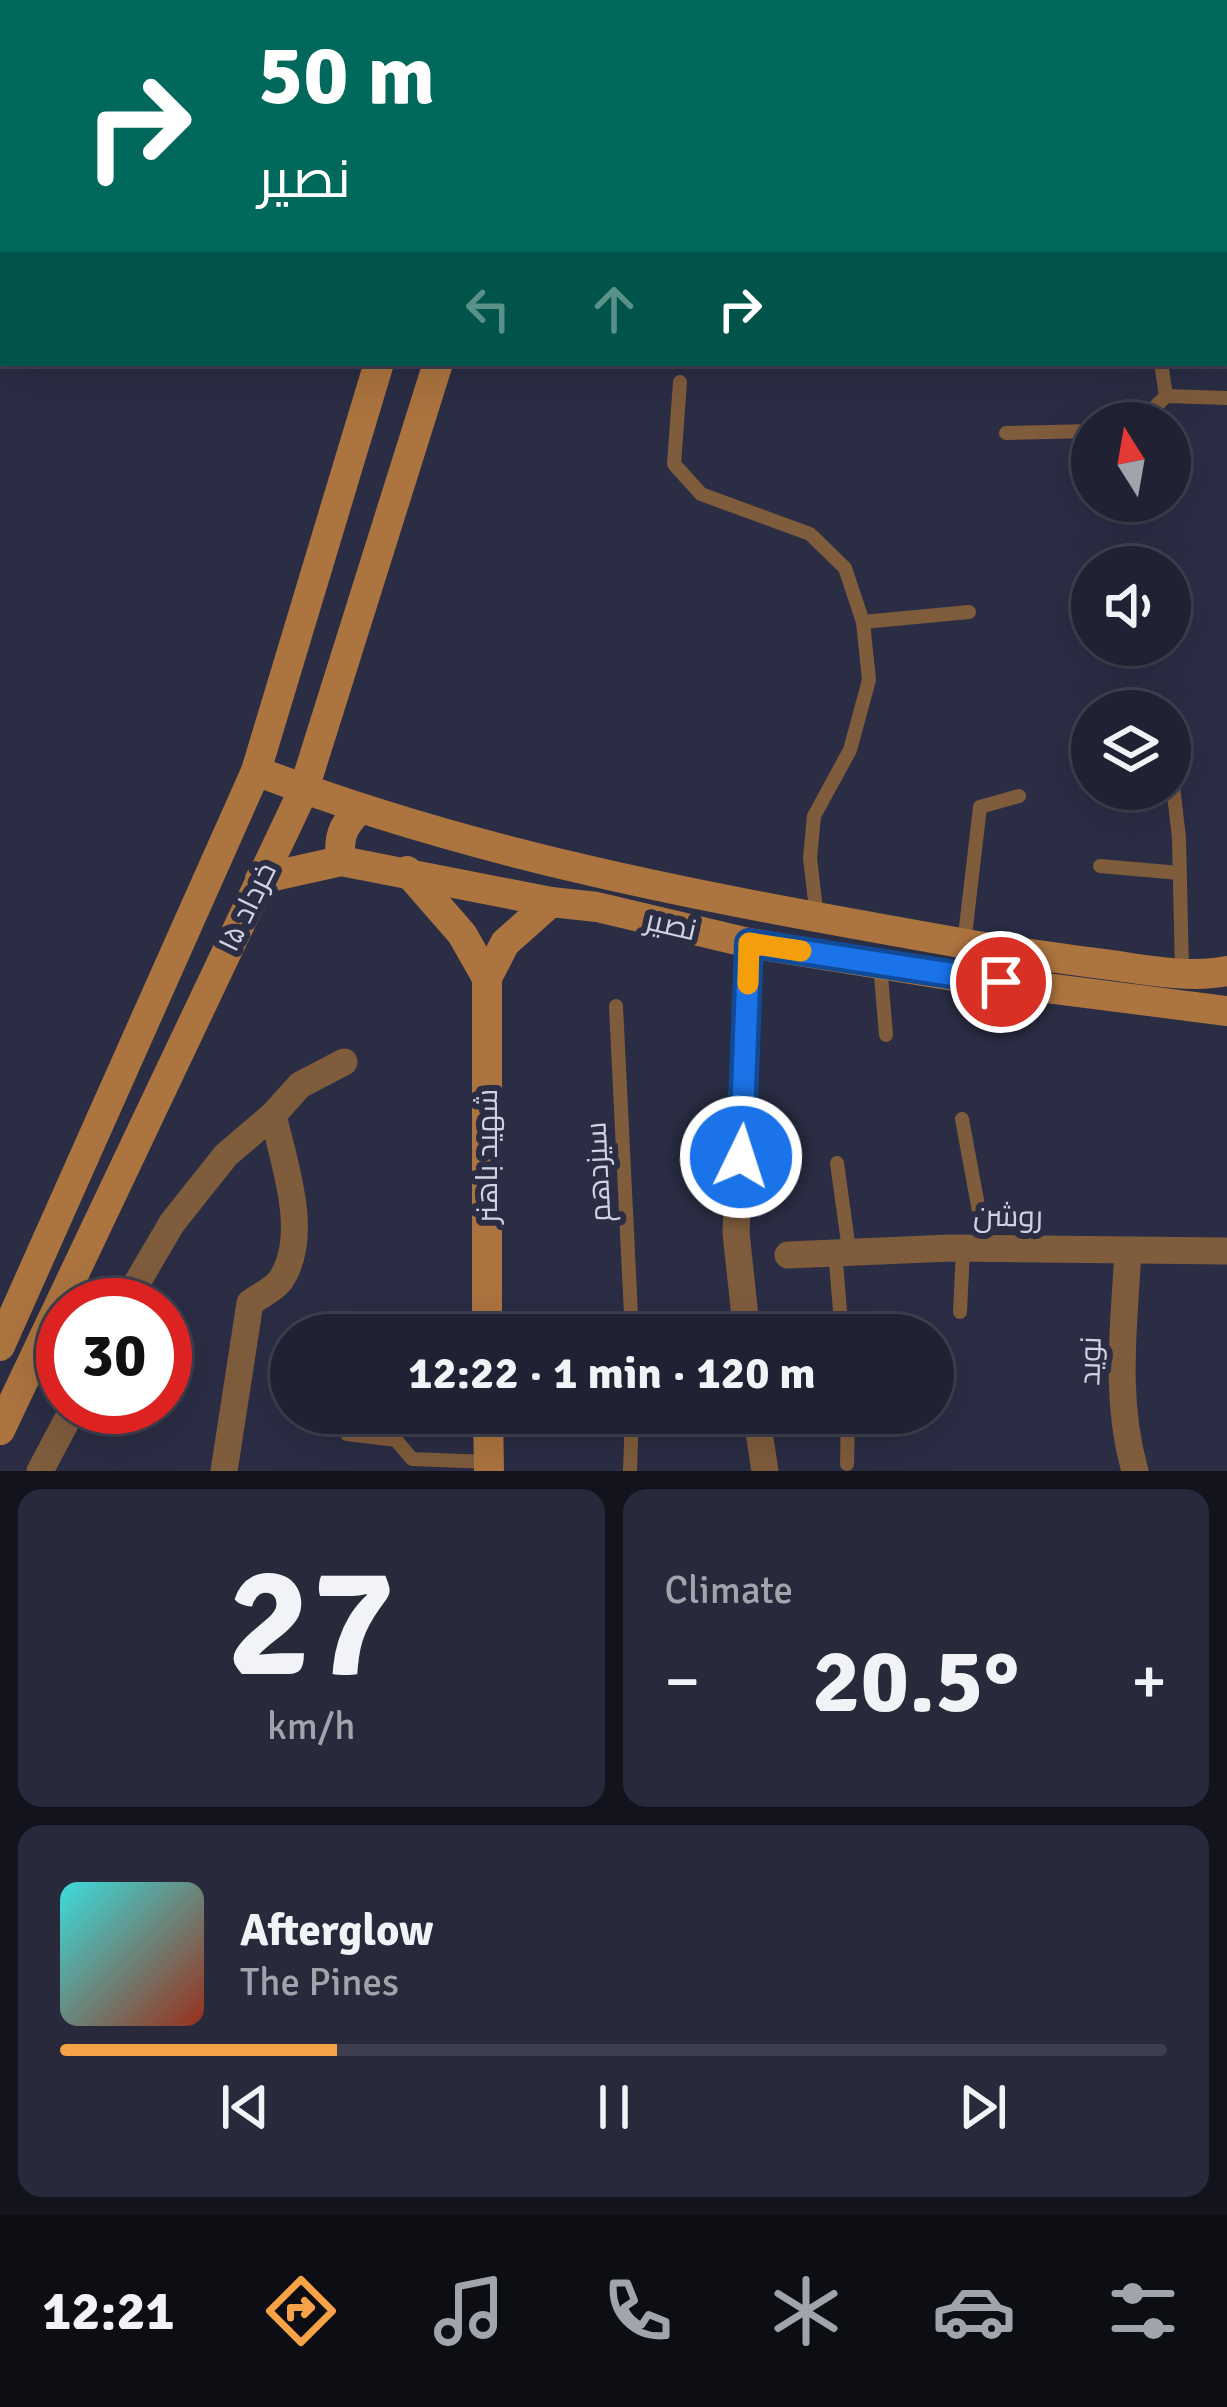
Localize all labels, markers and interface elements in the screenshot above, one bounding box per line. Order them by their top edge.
text: 50 m [258,24,435,128]
icon: right [60,48,216,204]
text: نصیر [258,146,351,213]
icon: left [455,276,521,342]
icon: ahead [581,276,647,342]
icon: right [707,276,773,342]
north arrow [1071,402,1191,522]
map controls [1071,402,1191,810]
button: sound [1071,546,1191,666]
button: layers [1071,690,1191,810]
street label: ۱۵ خرداد [210,856,285,958]
street label: نصیر [640,901,700,949]
pin [950,931,1052,1033]
icon: arrive [968,949,1034,1015]
street label: شهید باهنر [469,1089,506,1225]
position arrow [678,1094,804,1220]
street label: سیزدهم [577,1121,621,1223]
street label: روشن [973,1197,1043,1236]
speed limit sign: 30 [36,1278,192,1434]
street label: نوید [1071,1336,1110,1386]
text: 12:22 · 1 min · 120 m [408,1346,816,1401]
text: 27 [227,1527,395,1720]
text: Climate [665,1566,793,1614]
text: 20.5° [812,1626,1020,1737]
text: − [665,1641,700,1722]
text: + [1131,1641,1167,1722]
text: km/h [267,1702,355,1750]
text: Afterglow [240,1903,433,1958]
text: The Pines [240,1958,399,2006]
icon: previous [212,2074,278,2140]
icon: pause [581,2074,647,2140]
icon: next [950,2074,1016,2140]
icon: directions [259,2269,343,2353]
icon: music [427,2269,511,2353]
icon: phone [596,2269,680,2353]
icon: climate [764,2269,848,2353]
icon: car [932,2269,1016,2353]
icon: filters [1101,2269,1185,2353]
text: 12:21 [42,2278,175,2345]

